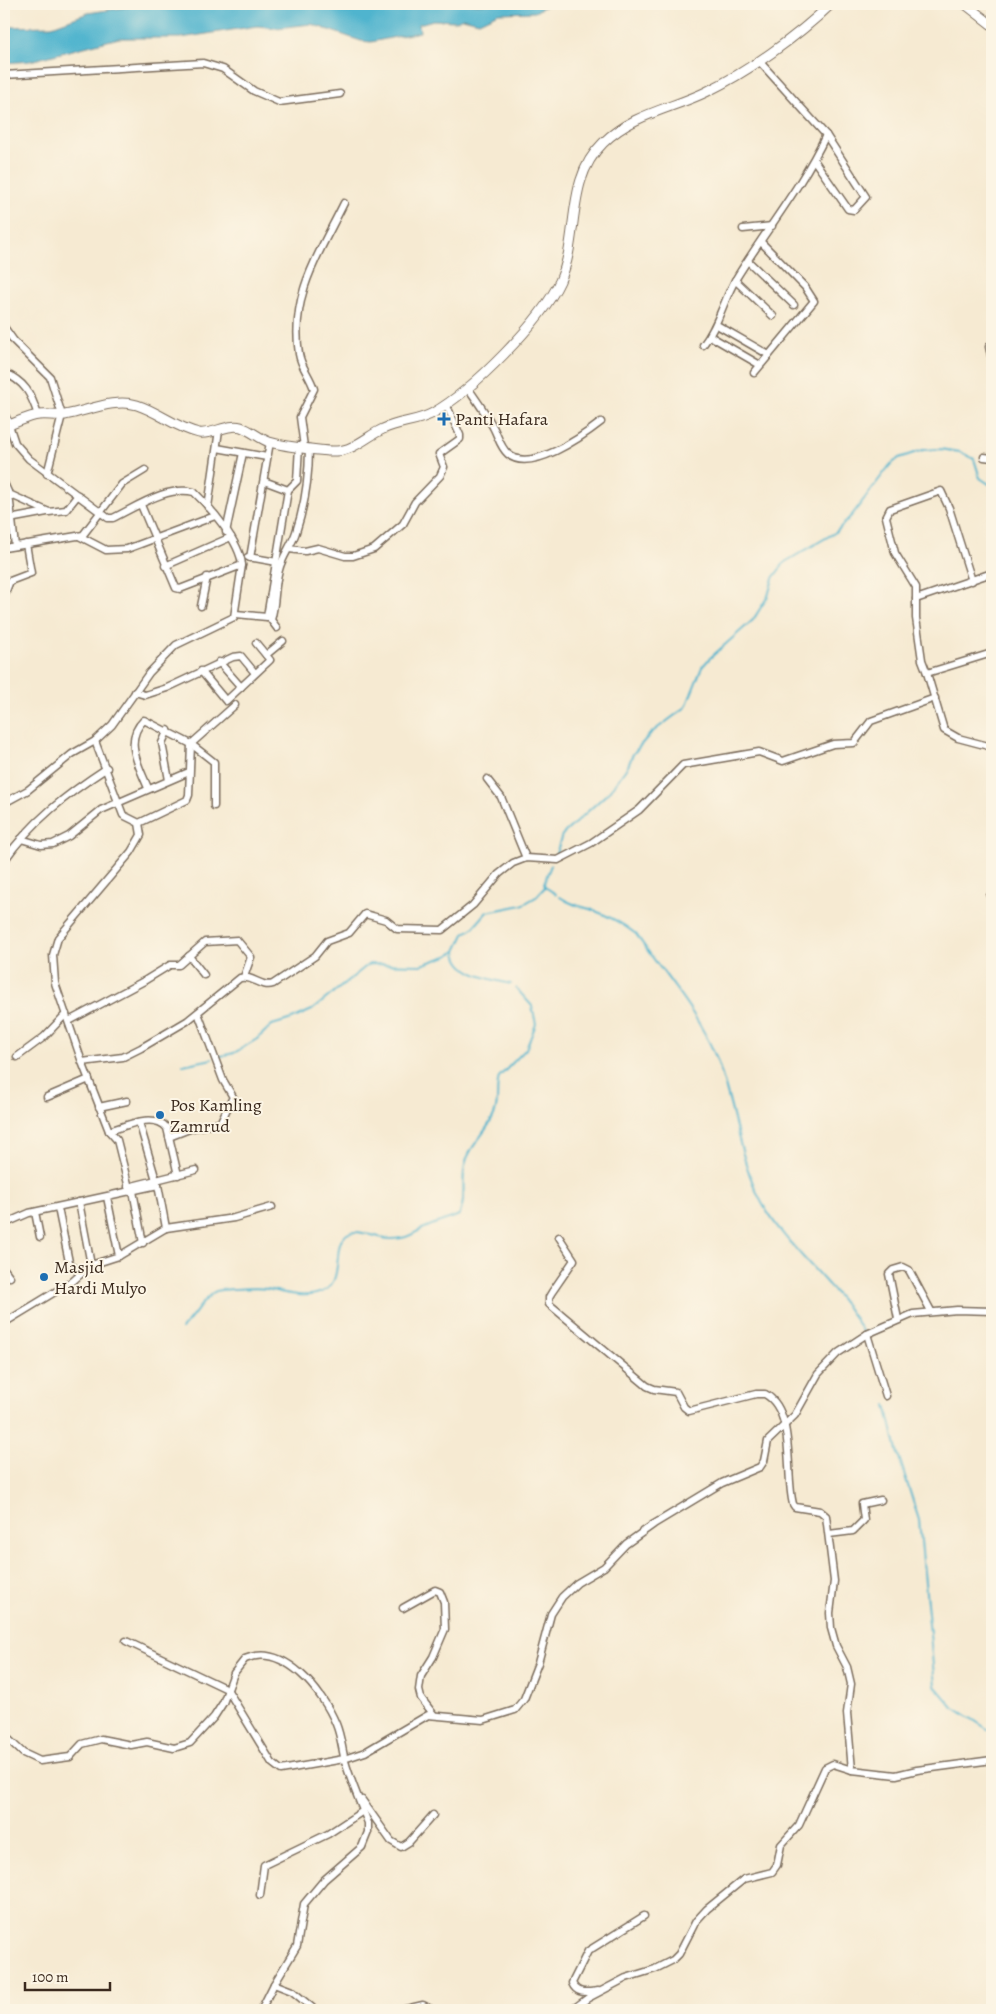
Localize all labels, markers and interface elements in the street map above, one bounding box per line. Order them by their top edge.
place label: Panti Hafara [455,407,549,431]
marker: Panti Hafara [437,412,451,426]
place label: Pos Kamling Zamrud [170,1093,262,1138]
marker: Pos Kamling Zamrud [154,1109,166,1121]
place label: Masjid Hardi Mulyo [54,1255,146,1300]
marker: Masjid Hardi Mulyo [38,1271,50,1283]
scale bar [25,1959,110,1991]
text: 100 m [32,1967,69,1987]

